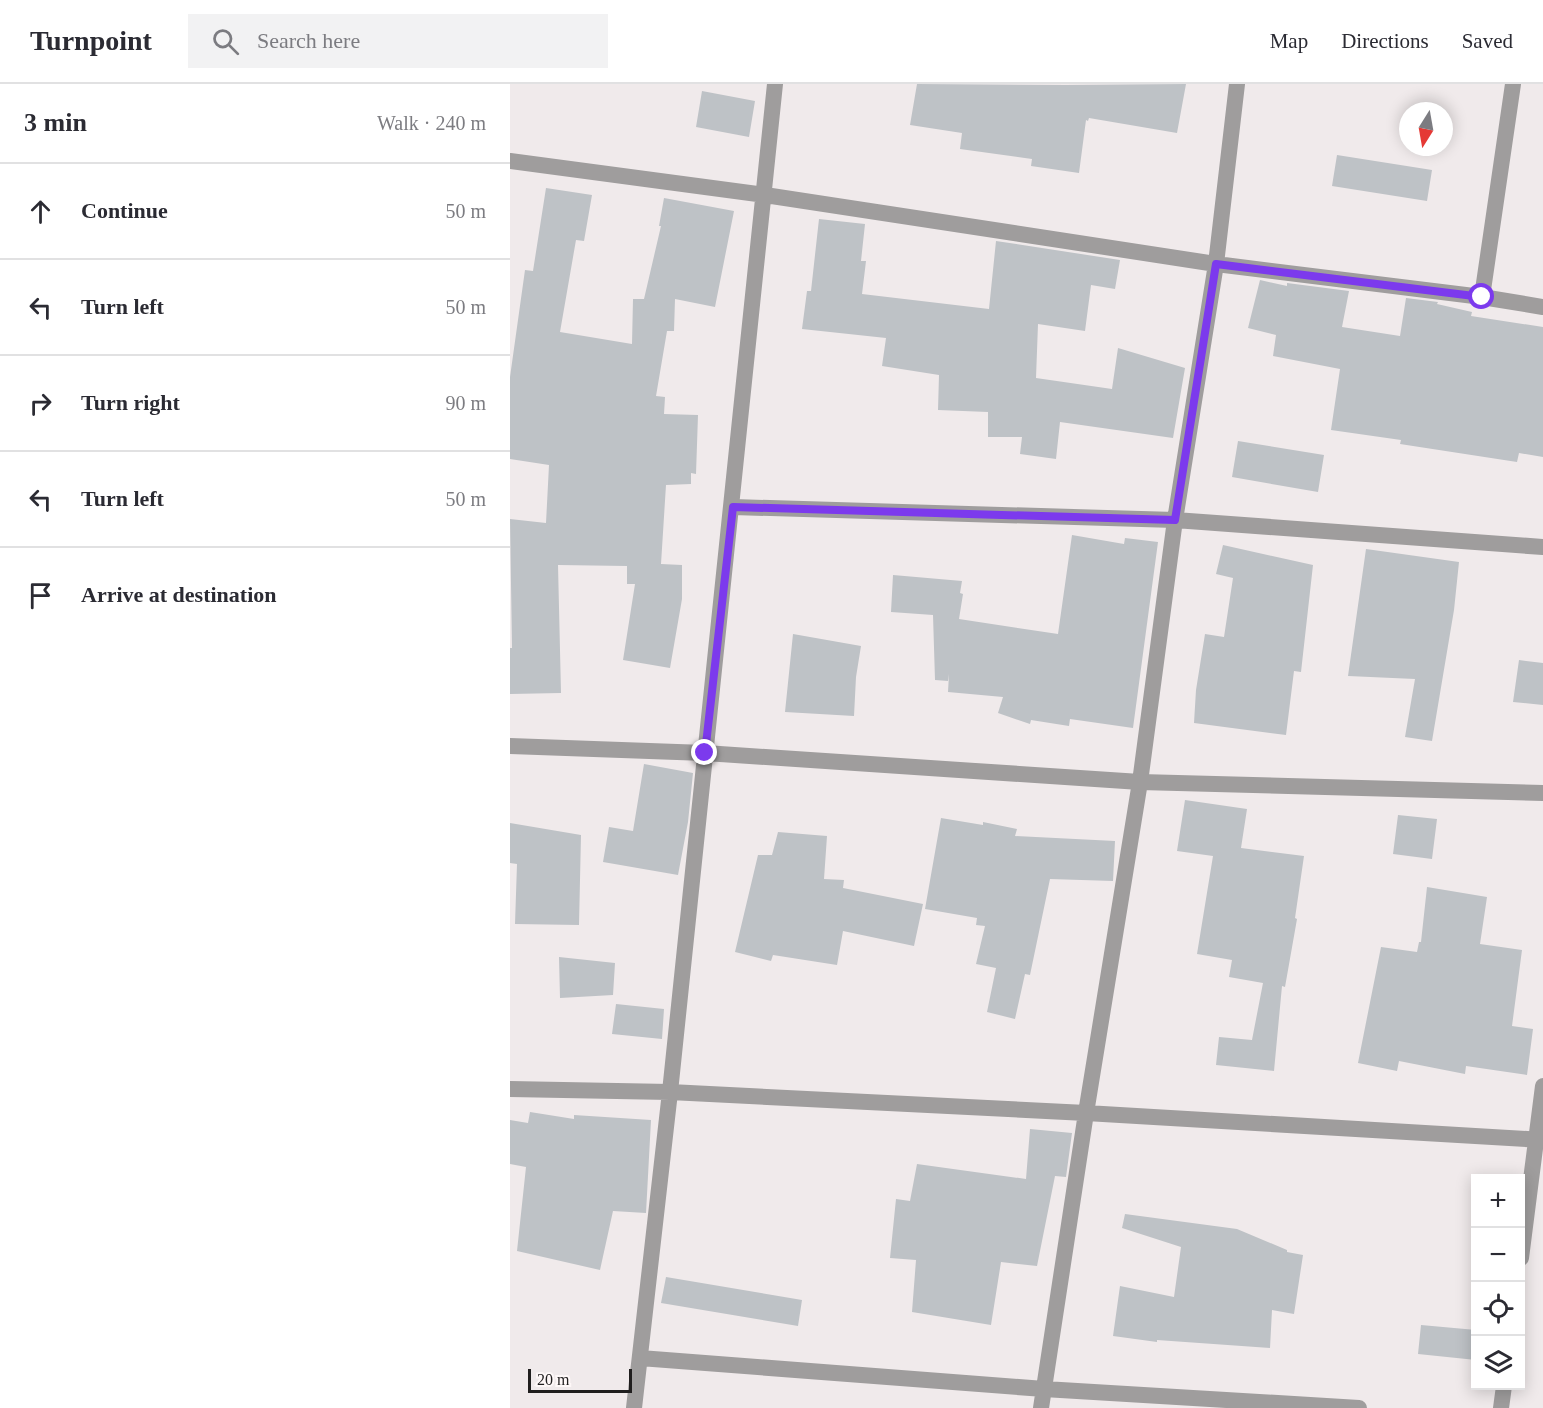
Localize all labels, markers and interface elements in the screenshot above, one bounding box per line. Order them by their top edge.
search box [188,14,608,68]
text: Turnpoint [30,25,152,56]
icon: search [209,25,242,58]
text: Search here [257,28,360,53]
text: Map [1270,29,1308,53]
text: Directions [1341,29,1429,53]
text: Saved [1462,29,1513,53]
north arrow [1399,102,1453,156]
text: 3 min [24,108,87,137]
text: Walk · 240 m [377,112,486,134]
icon: ahead [24,195,57,228]
text: Continue [81,198,168,223]
text: 50 m [445,200,486,222]
route start [1468,283,1494,309]
icon: left [24,291,57,324]
text: Turn left [81,294,164,319]
text: 50 m [445,296,486,318]
icon: right [24,387,57,420]
text: Turn right [81,390,180,415]
text: 90 m [445,392,486,414]
icon: left [24,483,57,516]
text: Turn left [81,486,164,511]
text: 50 m [445,488,486,510]
icon: arrive [24,579,57,612]
text: Arrive at destination [81,582,277,607]
route end [691,739,717,765]
map controls [1471,1174,1525,1390]
button: + [1471,1174,1525,1228]
button: − [1471,1228,1525,1282]
button: locate [1471,1282,1525,1336]
button: layers [1471,1336,1525,1390]
scale bar [528,1366,632,1394]
text: 20 m [537,1371,569,1388]

